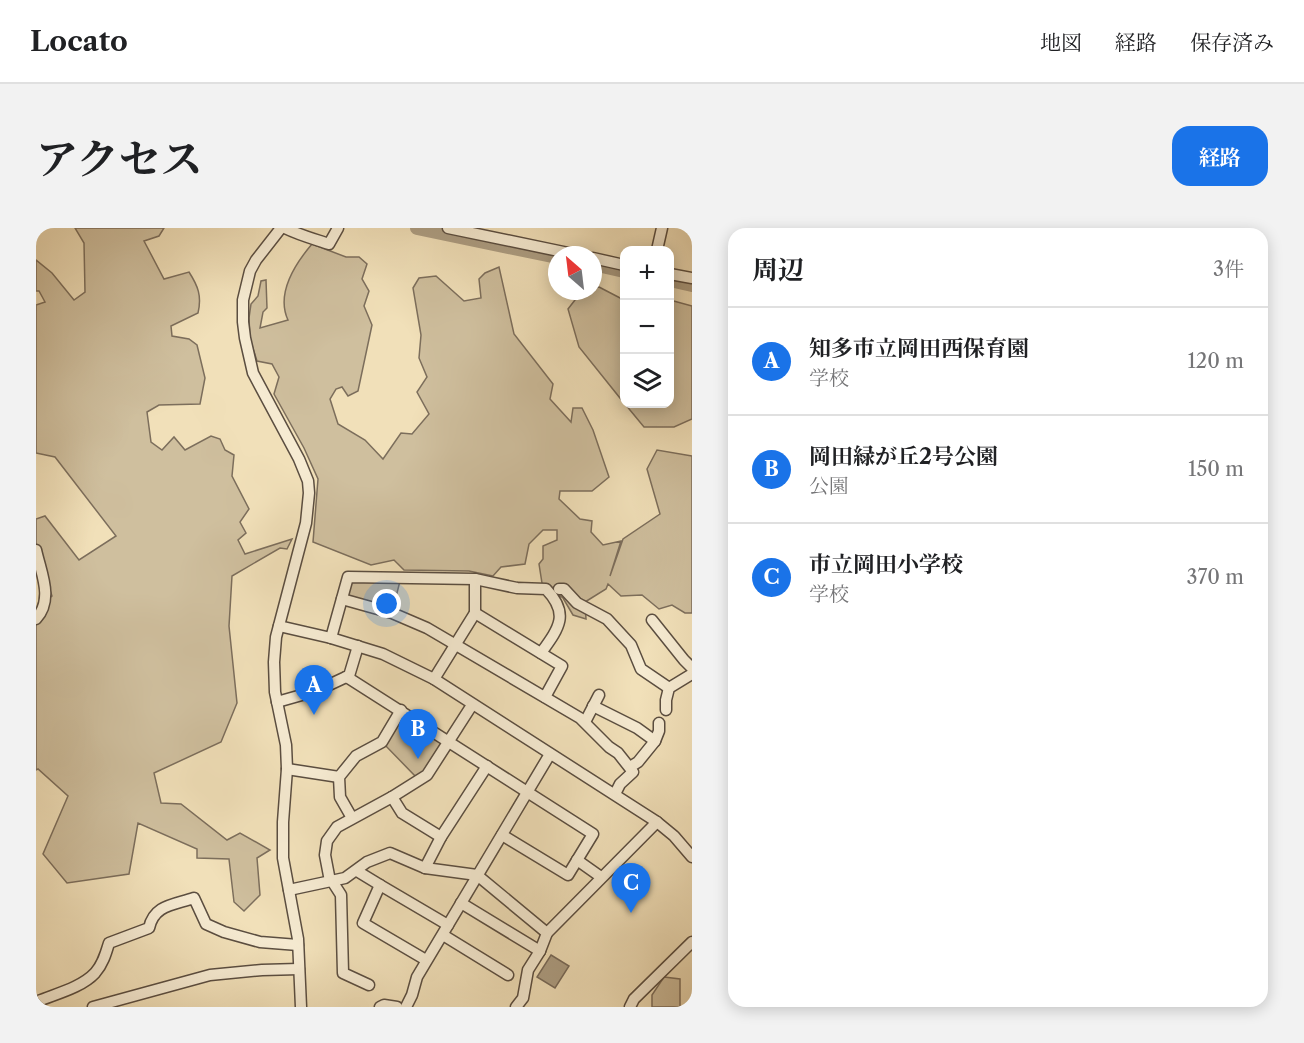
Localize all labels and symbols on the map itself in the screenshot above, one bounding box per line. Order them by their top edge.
north arrow [548,246,602,300]
your location [372,589,401,618]
pin: A [294,666,334,715]
pin: B [398,710,437,759]
pin: C [612,864,650,913]

